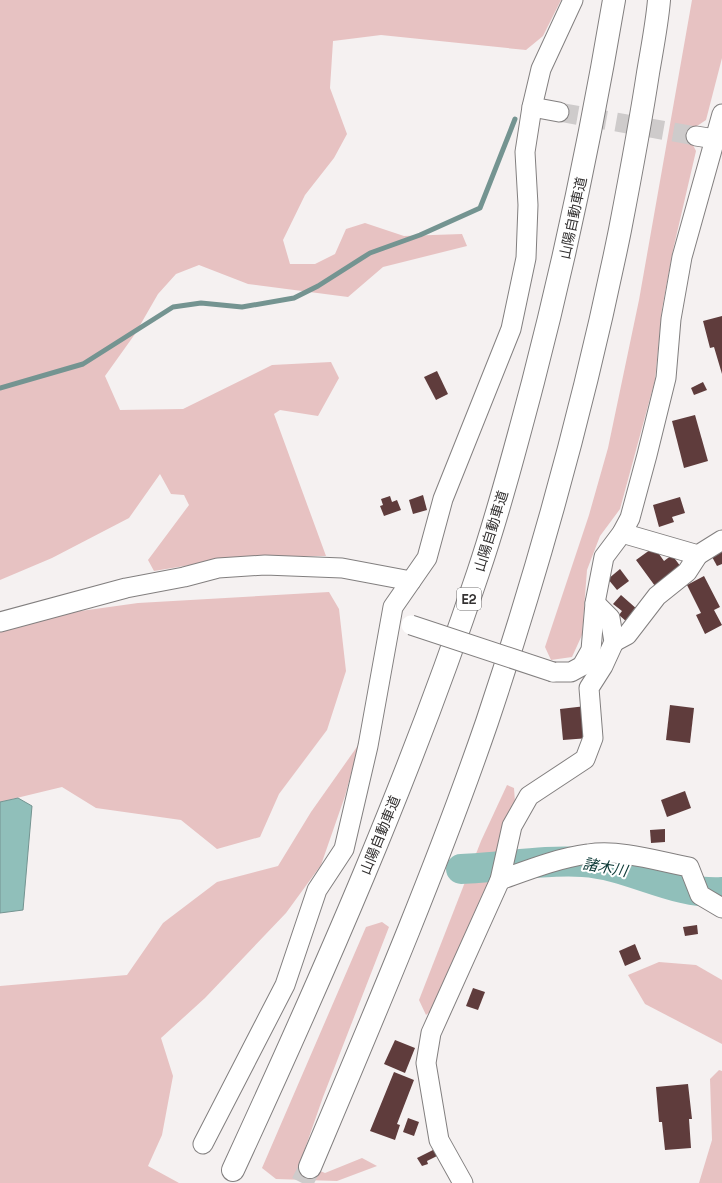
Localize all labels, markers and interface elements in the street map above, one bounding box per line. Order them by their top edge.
street label: 山陽自動車道 [555,175,591,261]
street label: 山陽自動車道 [470,488,512,574]
road number: E2 [457,588,481,610]
street label: 山陽自動車道 [356,793,404,877]
water label: 諸木川 [581,854,631,881]

